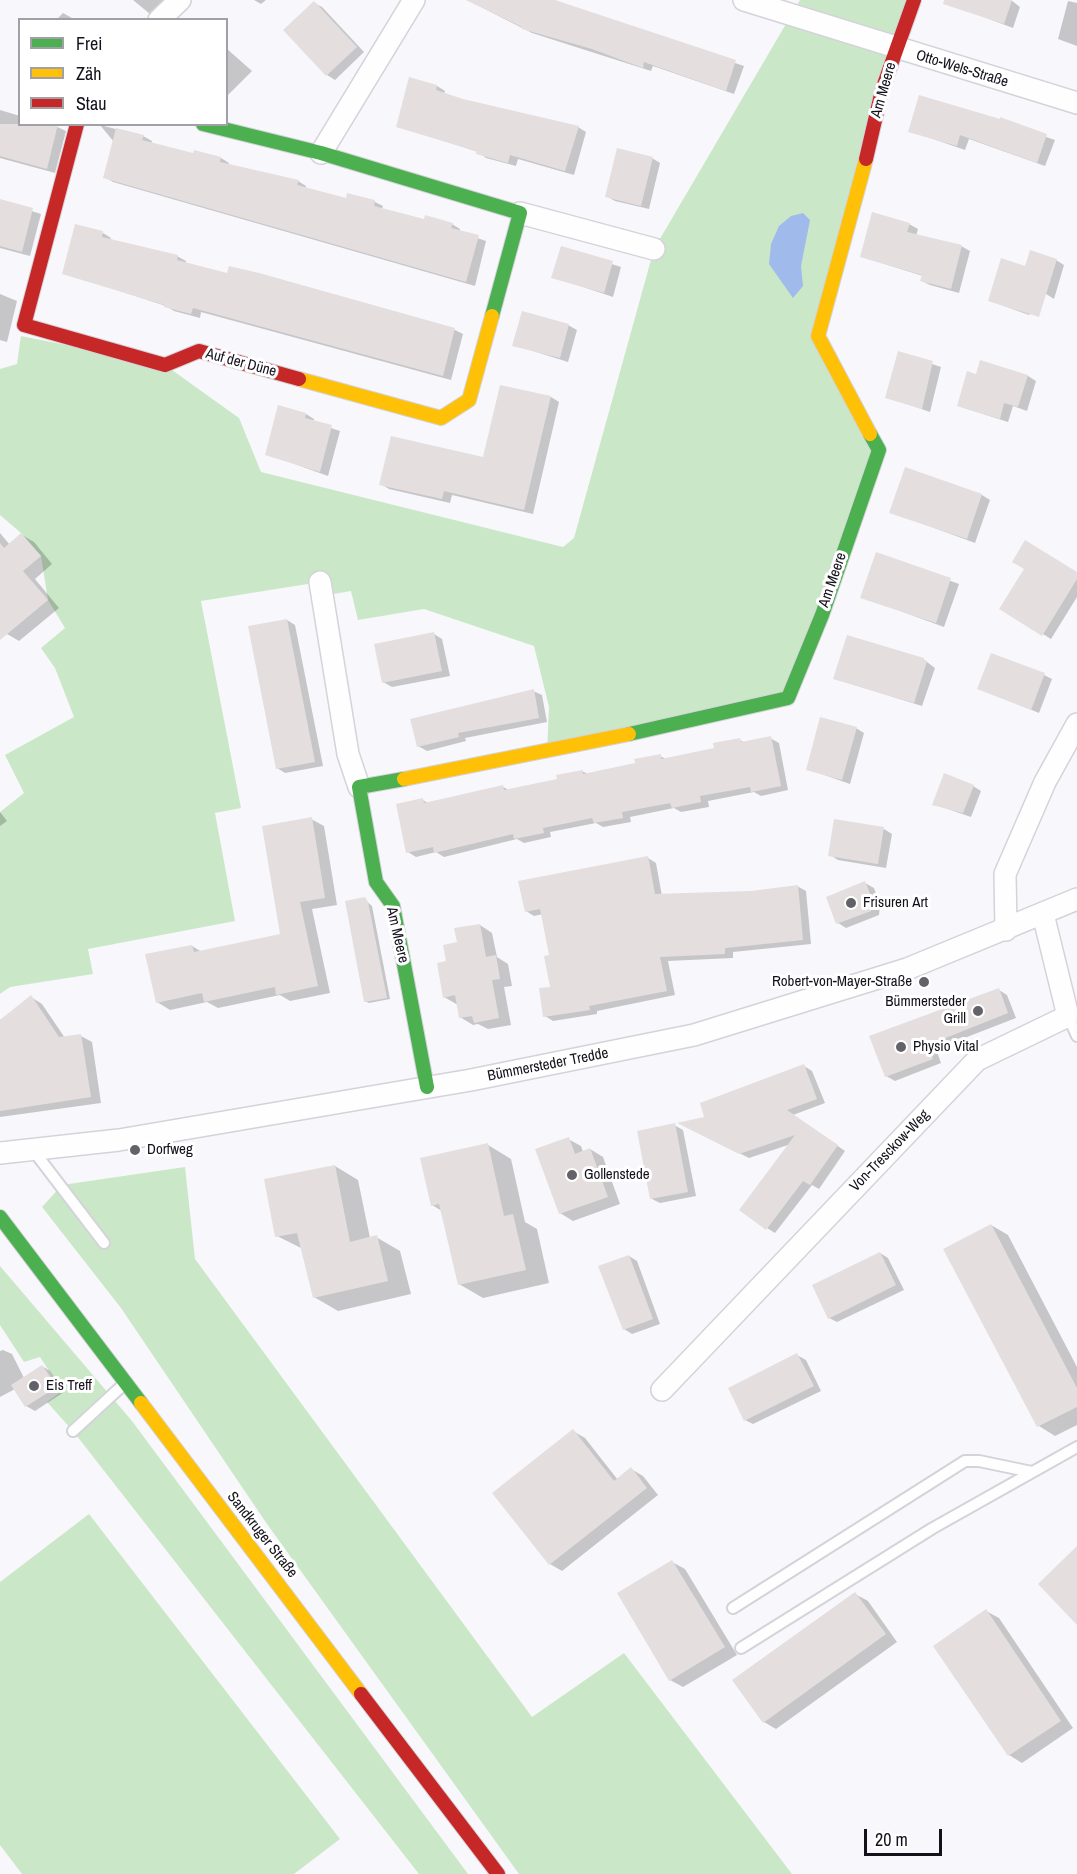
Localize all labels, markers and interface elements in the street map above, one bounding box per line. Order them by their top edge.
legend [18,18,228,126]
text: Frei [76,31,102,56]
street label: Otto-Wels-Straße [914,46,1010,92]
street label: Am Meere [868,60,900,120]
text: Zäh [76,61,101,86]
text: Stau [76,91,106,116]
street label: Auf der Düne [204,345,278,381]
street label: Am Meere [815,550,851,610]
place label: Frisuren Art [863,894,928,912]
marker: Frisuren Art [844,896,858,910]
street label: Am Meere [382,905,412,965]
place label: Robert-von-Mayer-Straße [772,973,912,991]
marker: Robert-von-Mayer-Straße [917,975,931,989]
place label: Bümmersteder Grill [885,993,966,1028]
marker: Bümmersteder Grill [971,1004,985,1018]
place label: Physio Vital [913,1038,978,1056]
marker: Physio Vital [894,1040,908,1054]
street label: Bümmersteder Tredde [486,1044,610,1086]
street label: Von-Tresckow-Weg [846,1106,934,1196]
place label: Dorfweg [147,1141,193,1159]
marker: Dorfweg [128,1143,142,1157]
place label: Gollenstede [584,1166,650,1184]
marker: Gollenstede [565,1168,579,1182]
place label: Eis Treff [46,1377,92,1395]
marker: Eis Treff [27,1379,41,1393]
street label: Sandkruger Straße [223,1489,301,1581]
scale bar [867,1817,945,1855]
text: 20 m [875,1827,908,1852]

